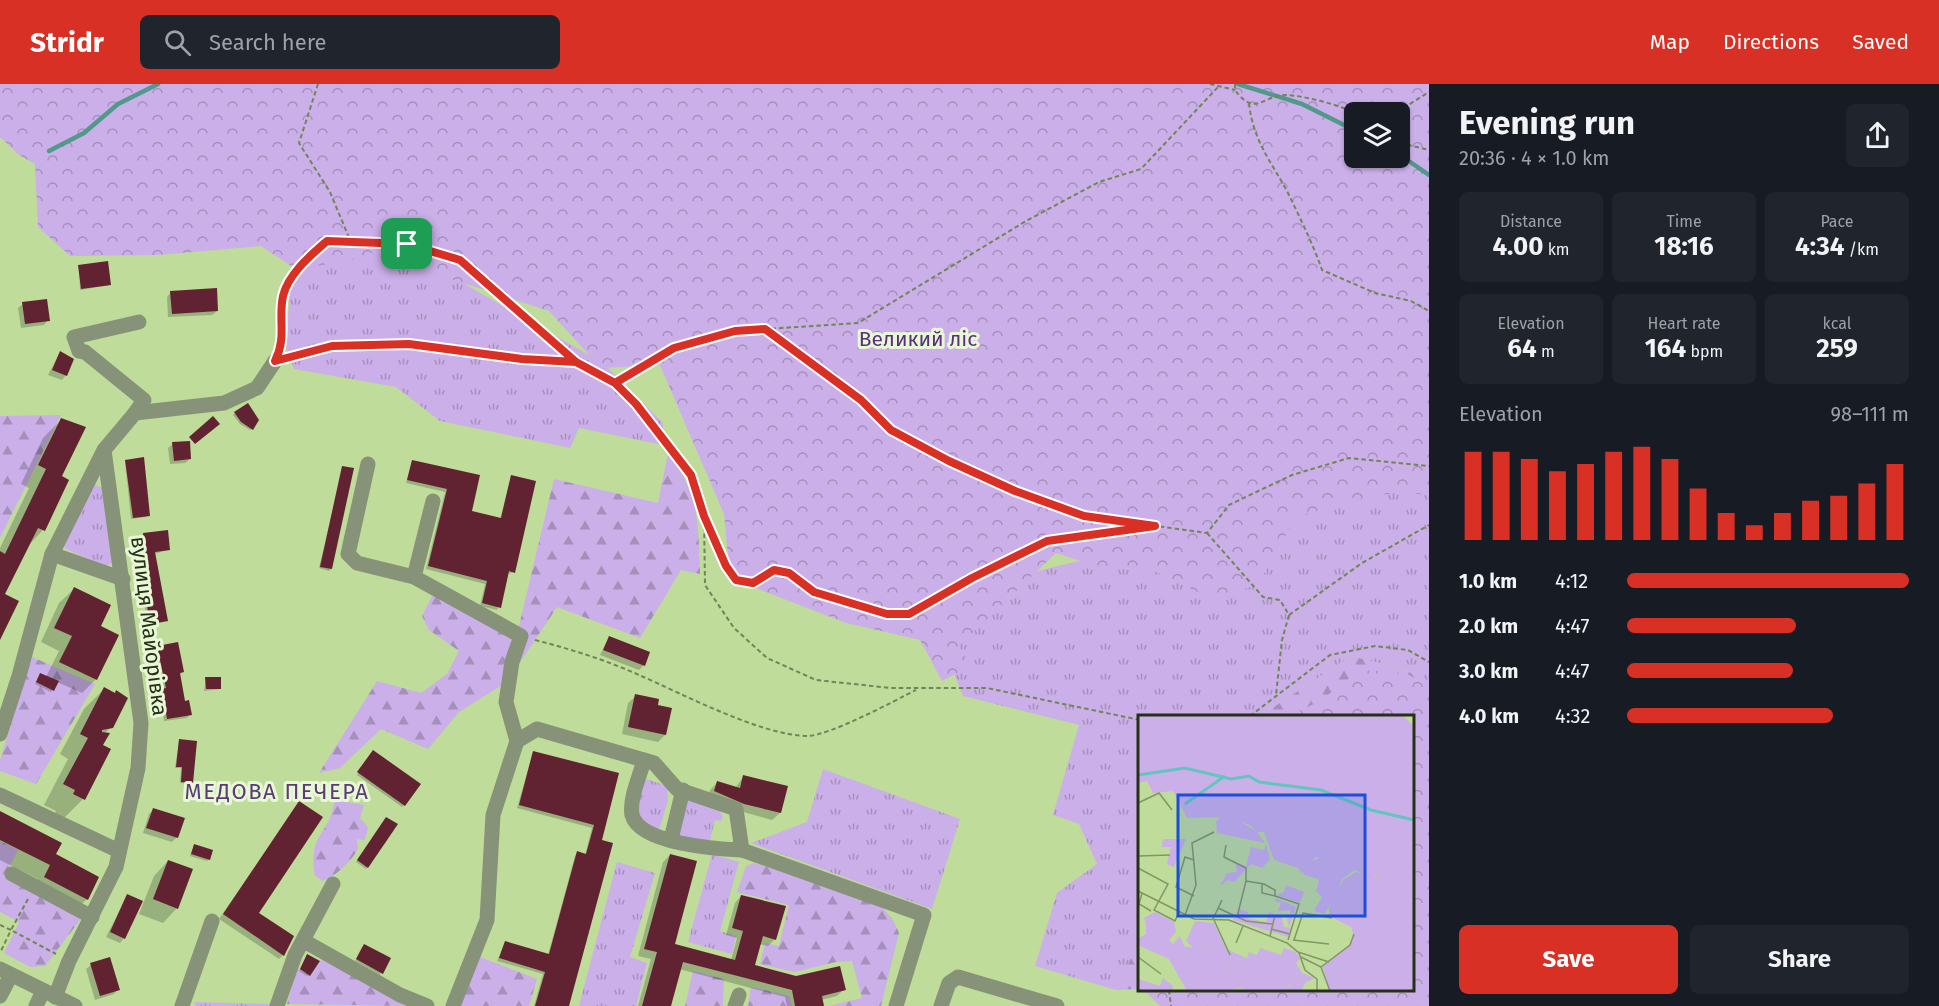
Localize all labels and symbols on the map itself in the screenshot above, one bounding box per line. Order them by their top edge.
pin [381,218,432,269]
park label: Великий ліс [859,326,977,352]
street label: вулиця Майорівка [125,535,173,717]
inset map [1138,715,1414,991]
district label: МЕДОВА ПЕЧЕРА [185,778,369,805]

